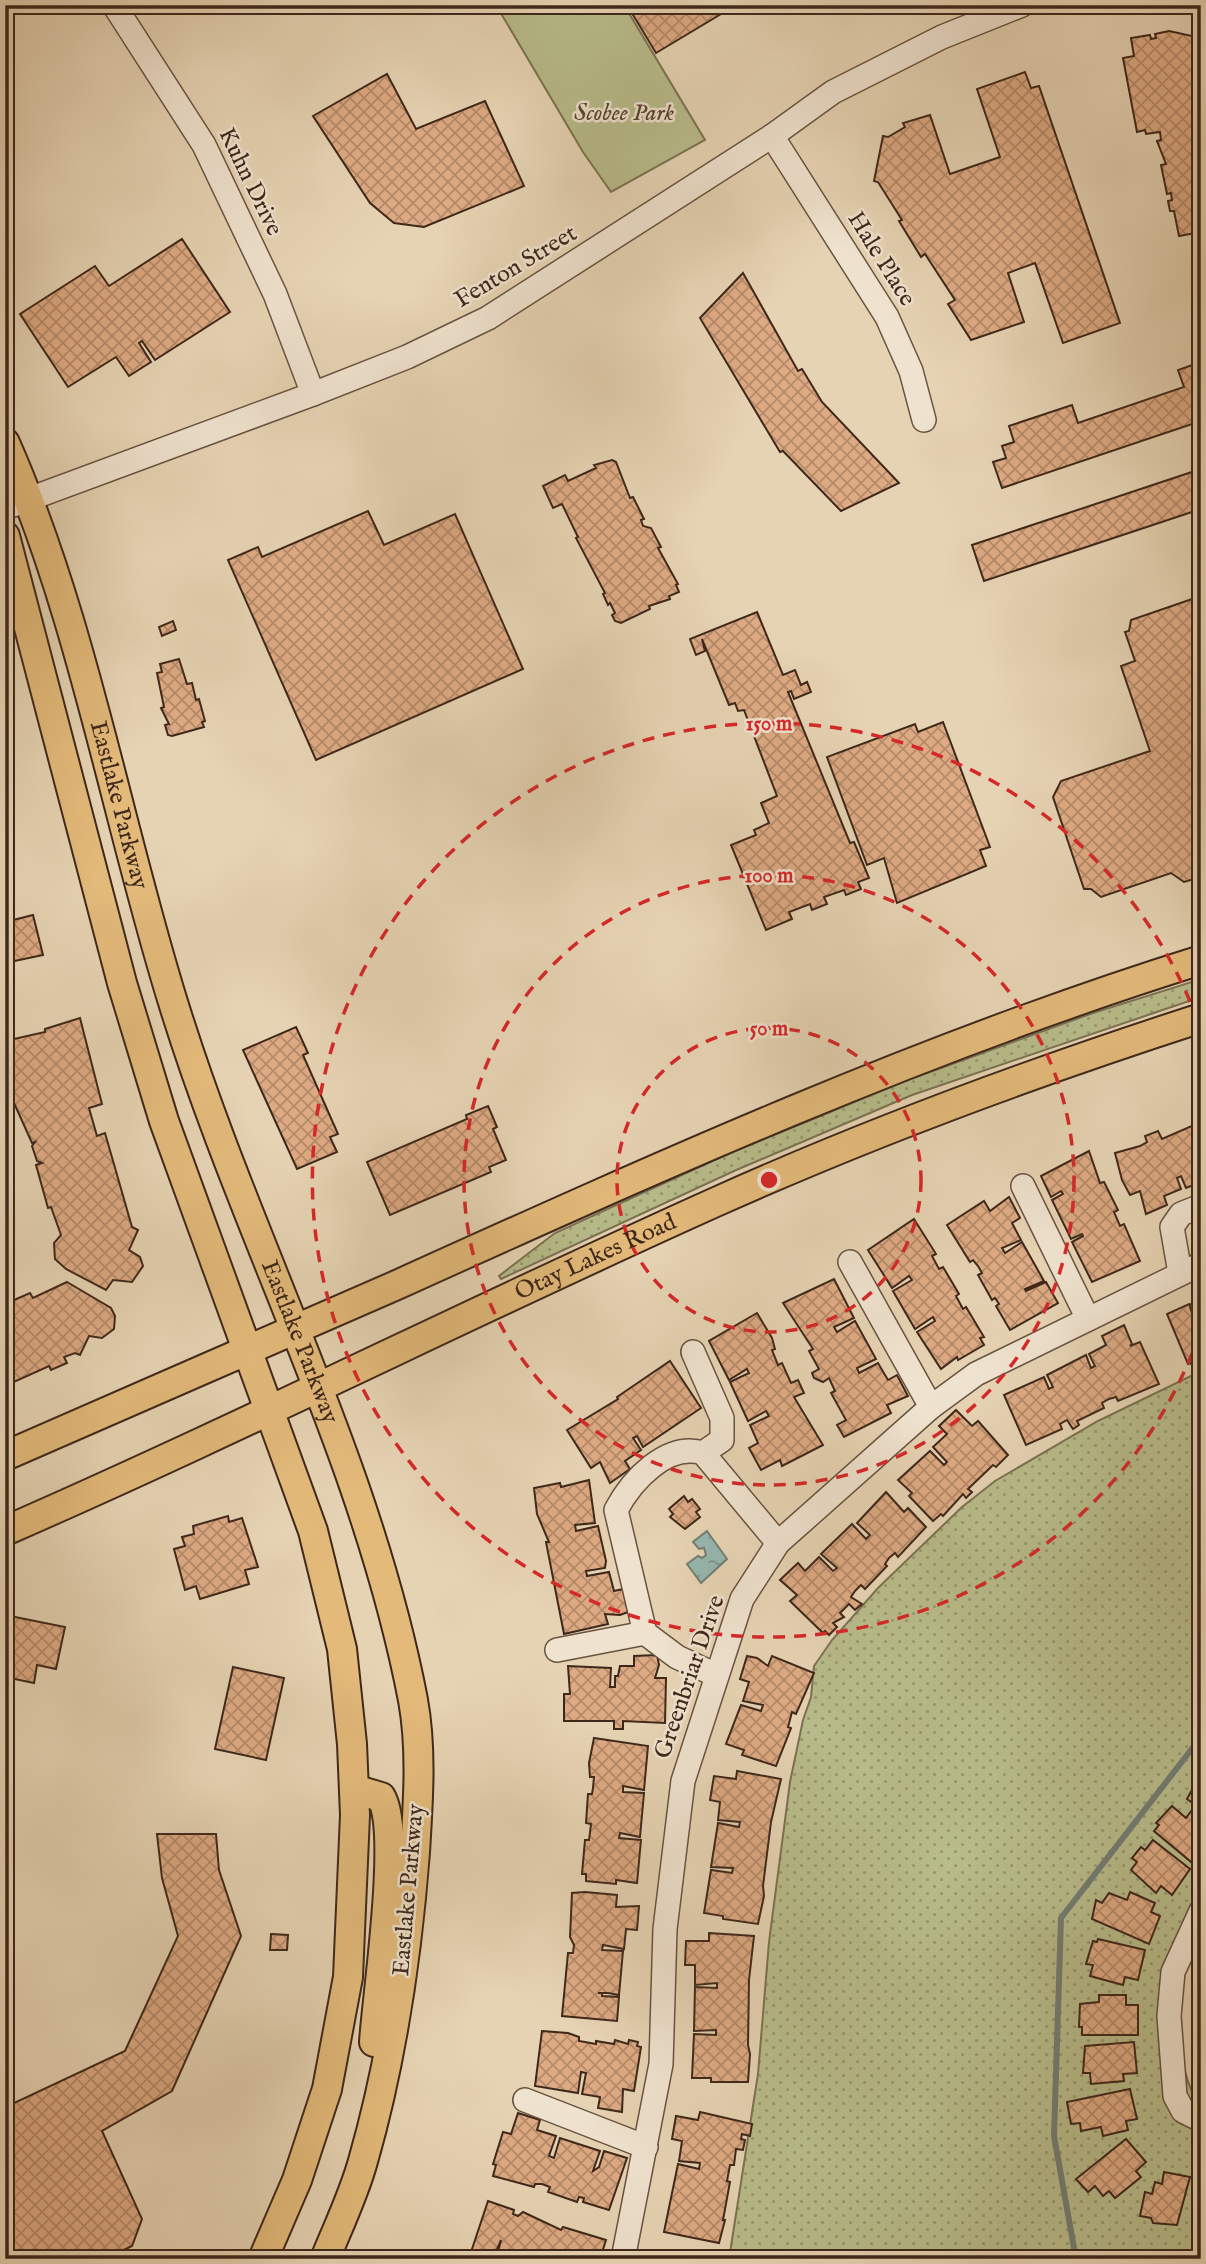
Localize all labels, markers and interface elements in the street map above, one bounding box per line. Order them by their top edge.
park label: Scobee Park [574,98,674,129]
street label: Kuhn Drive [211,123,289,241]
street label: Hale Place [840,206,922,312]
street label: Fenton Street [449,218,583,316]
text: 150 m [746,711,793,738]
street label: Eastlake Parkway [82,717,156,893]
text: 100 m [744,863,794,890]
text: 50 m [750,1016,789,1043]
centre of rings [757,1168,781,1192]
street label: Otay Lakes Road [510,1206,681,1308]
street label: Eastlake Parkway [254,1256,346,1428]
street label: Greenbriar Drive [648,1591,732,1763]
street label: Eastlake Parkway [386,1802,432,1977]

